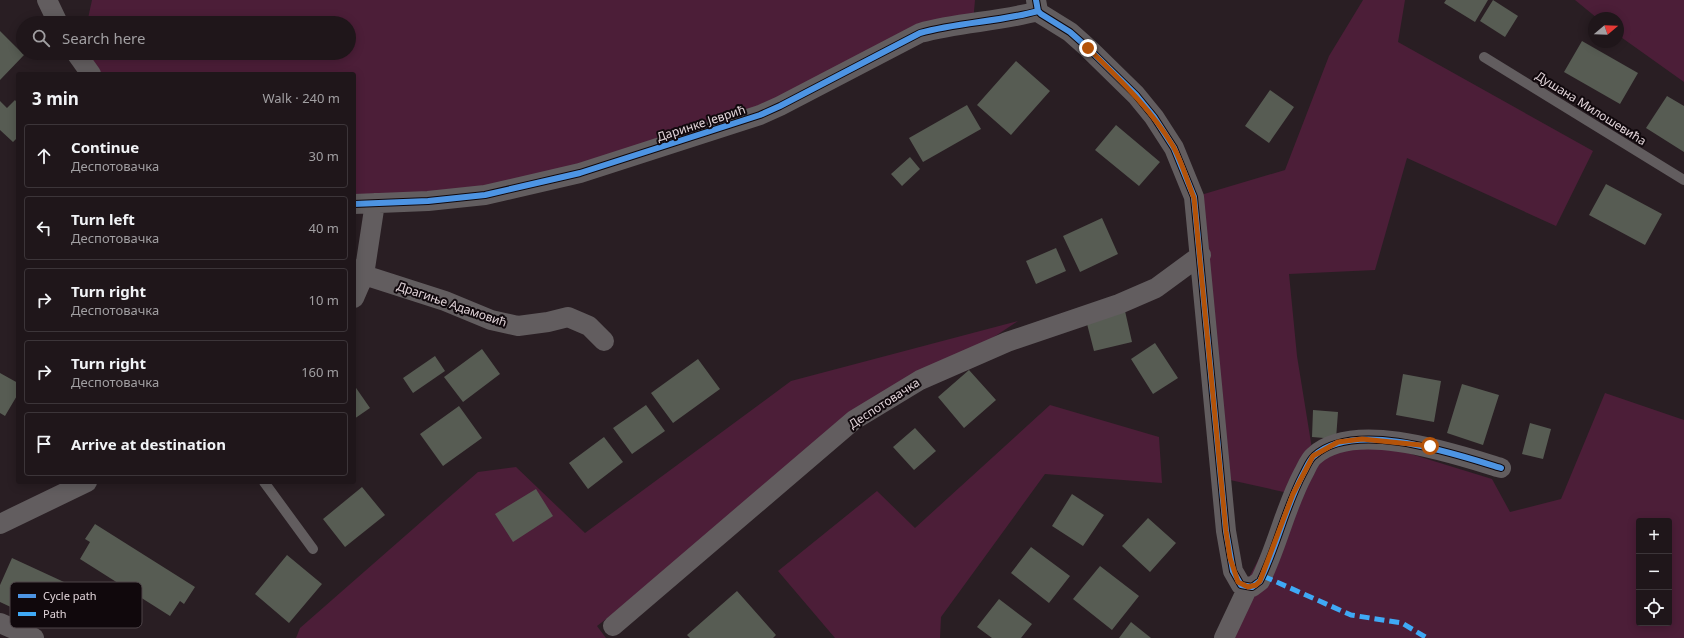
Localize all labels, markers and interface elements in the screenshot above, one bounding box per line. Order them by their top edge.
north arrow [1588,12,1624,48]
search box [16,16,356,60]
icon: search [30,27,52,49]
text: Search here [62,28,145,48]
route end [1079,39,1097,57]
street label: Душана Милошевића [1532,67,1650,149]
text: 3 min [32,87,79,110]
text: Walk · 240 m [262,89,340,107]
street label: Даринке Јеврић [655,101,747,145]
text: Continue [71,137,139,157]
icon: ahead [33,145,55,167]
text: 30 m [309,147,339,165]
text: Деспотовачка [71,157,159,175]
text: Turn left [71,209,135,229]
icon: left [33,217,55,239]
text: 40 m [309,219,339,237]
text: Деспотовачка [71,229,159,247]
street label: Драгиње Адамовић [395,277,509,331]
text: Turn right [71,281,146,301]
icon: right [33,289,55,311]
text: 10 m [309,291,339,309]
text: Деспотовачка [71,301,159,319]
text: Turn right [71,353,146,373]
icon: right [33,361,55,383]
text: 160 m [301,363,339,381]
text: Деспотовачка [71,373,159,391]
street label: Деспотовачка [845,374,923,432]
icon: arrive [33,433,55,455]
text: Arrive at destination [71,434,226,454]
route start [1421,437,1439,455]
map controls [1636,518,1672,626]
button: + [1636,518,1672,554]
button: − [1636,554,1672,590]
legend [10,582,142,628]
text: Cycle path [43,588,96,603]
button: locate [1636,590,1672,626]
text: Path [43,606,67,621]

